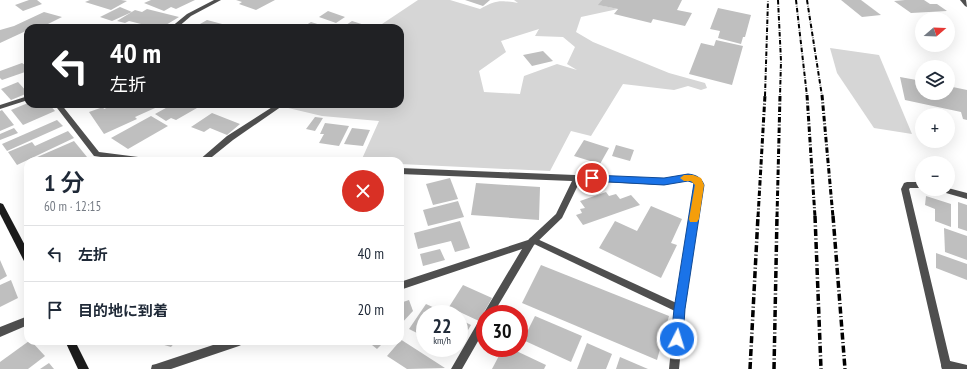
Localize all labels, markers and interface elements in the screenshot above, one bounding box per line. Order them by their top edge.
north arrow [915,12,955,52]
map controls [915,12,955,196]
text: 40 m [110,34,161,71]
icon: left [44,40,96,92]
button: layers [915,60,955,100]
text: 左折 [110,73,146,96]
button: + [915,108,955,148]
button: − [915,156,955,196]
pin [575,161,609,195]
text: 1 分 [44,167,84,198]
icon: arrive [581,167,603,189]
button: close [342,170,384,212]
text: 60 m · 12:15 [44,198,101,215]
icon: left [44,243,66,265]
text: 40 m [358,244,384,263]
text: 左折 [78,245,108,264]
icon: arrive [44,299,66,321]
text: 20 m [358,300,384,319]
text: 目的地に到着 [78,301,168,320]
speed limit sign: 30 [476,305,528,357]
text: 22 [432,313,452,339]
position arrow [656,318,698,360]
text: km/h [433,334,451,347]

